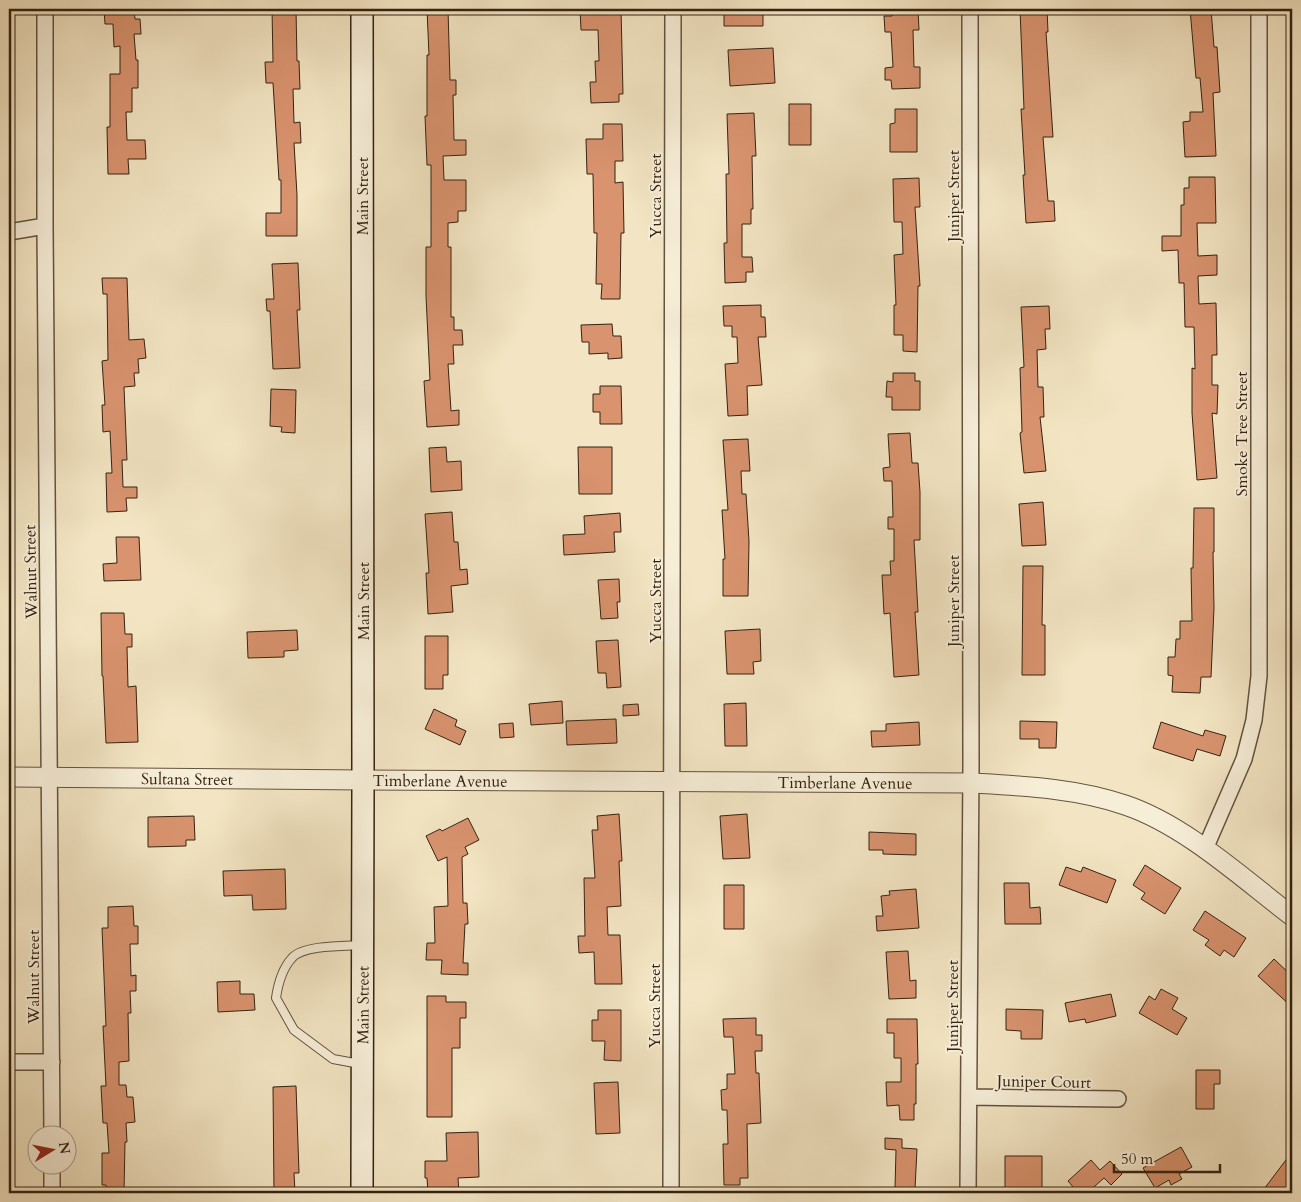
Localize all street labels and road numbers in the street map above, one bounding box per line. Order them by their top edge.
street label: Juniper Street [943,150,965,244]
street label: Yucca Street [645,153,667,239]
street label: Main Street [352,157,374,235]
street label: Smoke Tree Street [1231,371,1253,497]
street label: Walnut Street [19,525,43,620]
street label: Juniper Street [943,555,965,649]
street label: Yucca Street [645,558,667,644]
street label: Main Street [353,562,375,640]
street label: Sultana Street [141,768,233,791]
street label: Timberlane Avenue [372,770,508,793]
street label: Timberlane Avenue [777,772,913,795]
street label: Walnut Street [23,930,45,1025]
street label: Juniper Street [942,960,964,1054]
street label: Yucca Street [644,963,666,1049]
street label: Main Street [352,966,375,1044]
street label: Juniper Court [995,1070,1091,1094]

